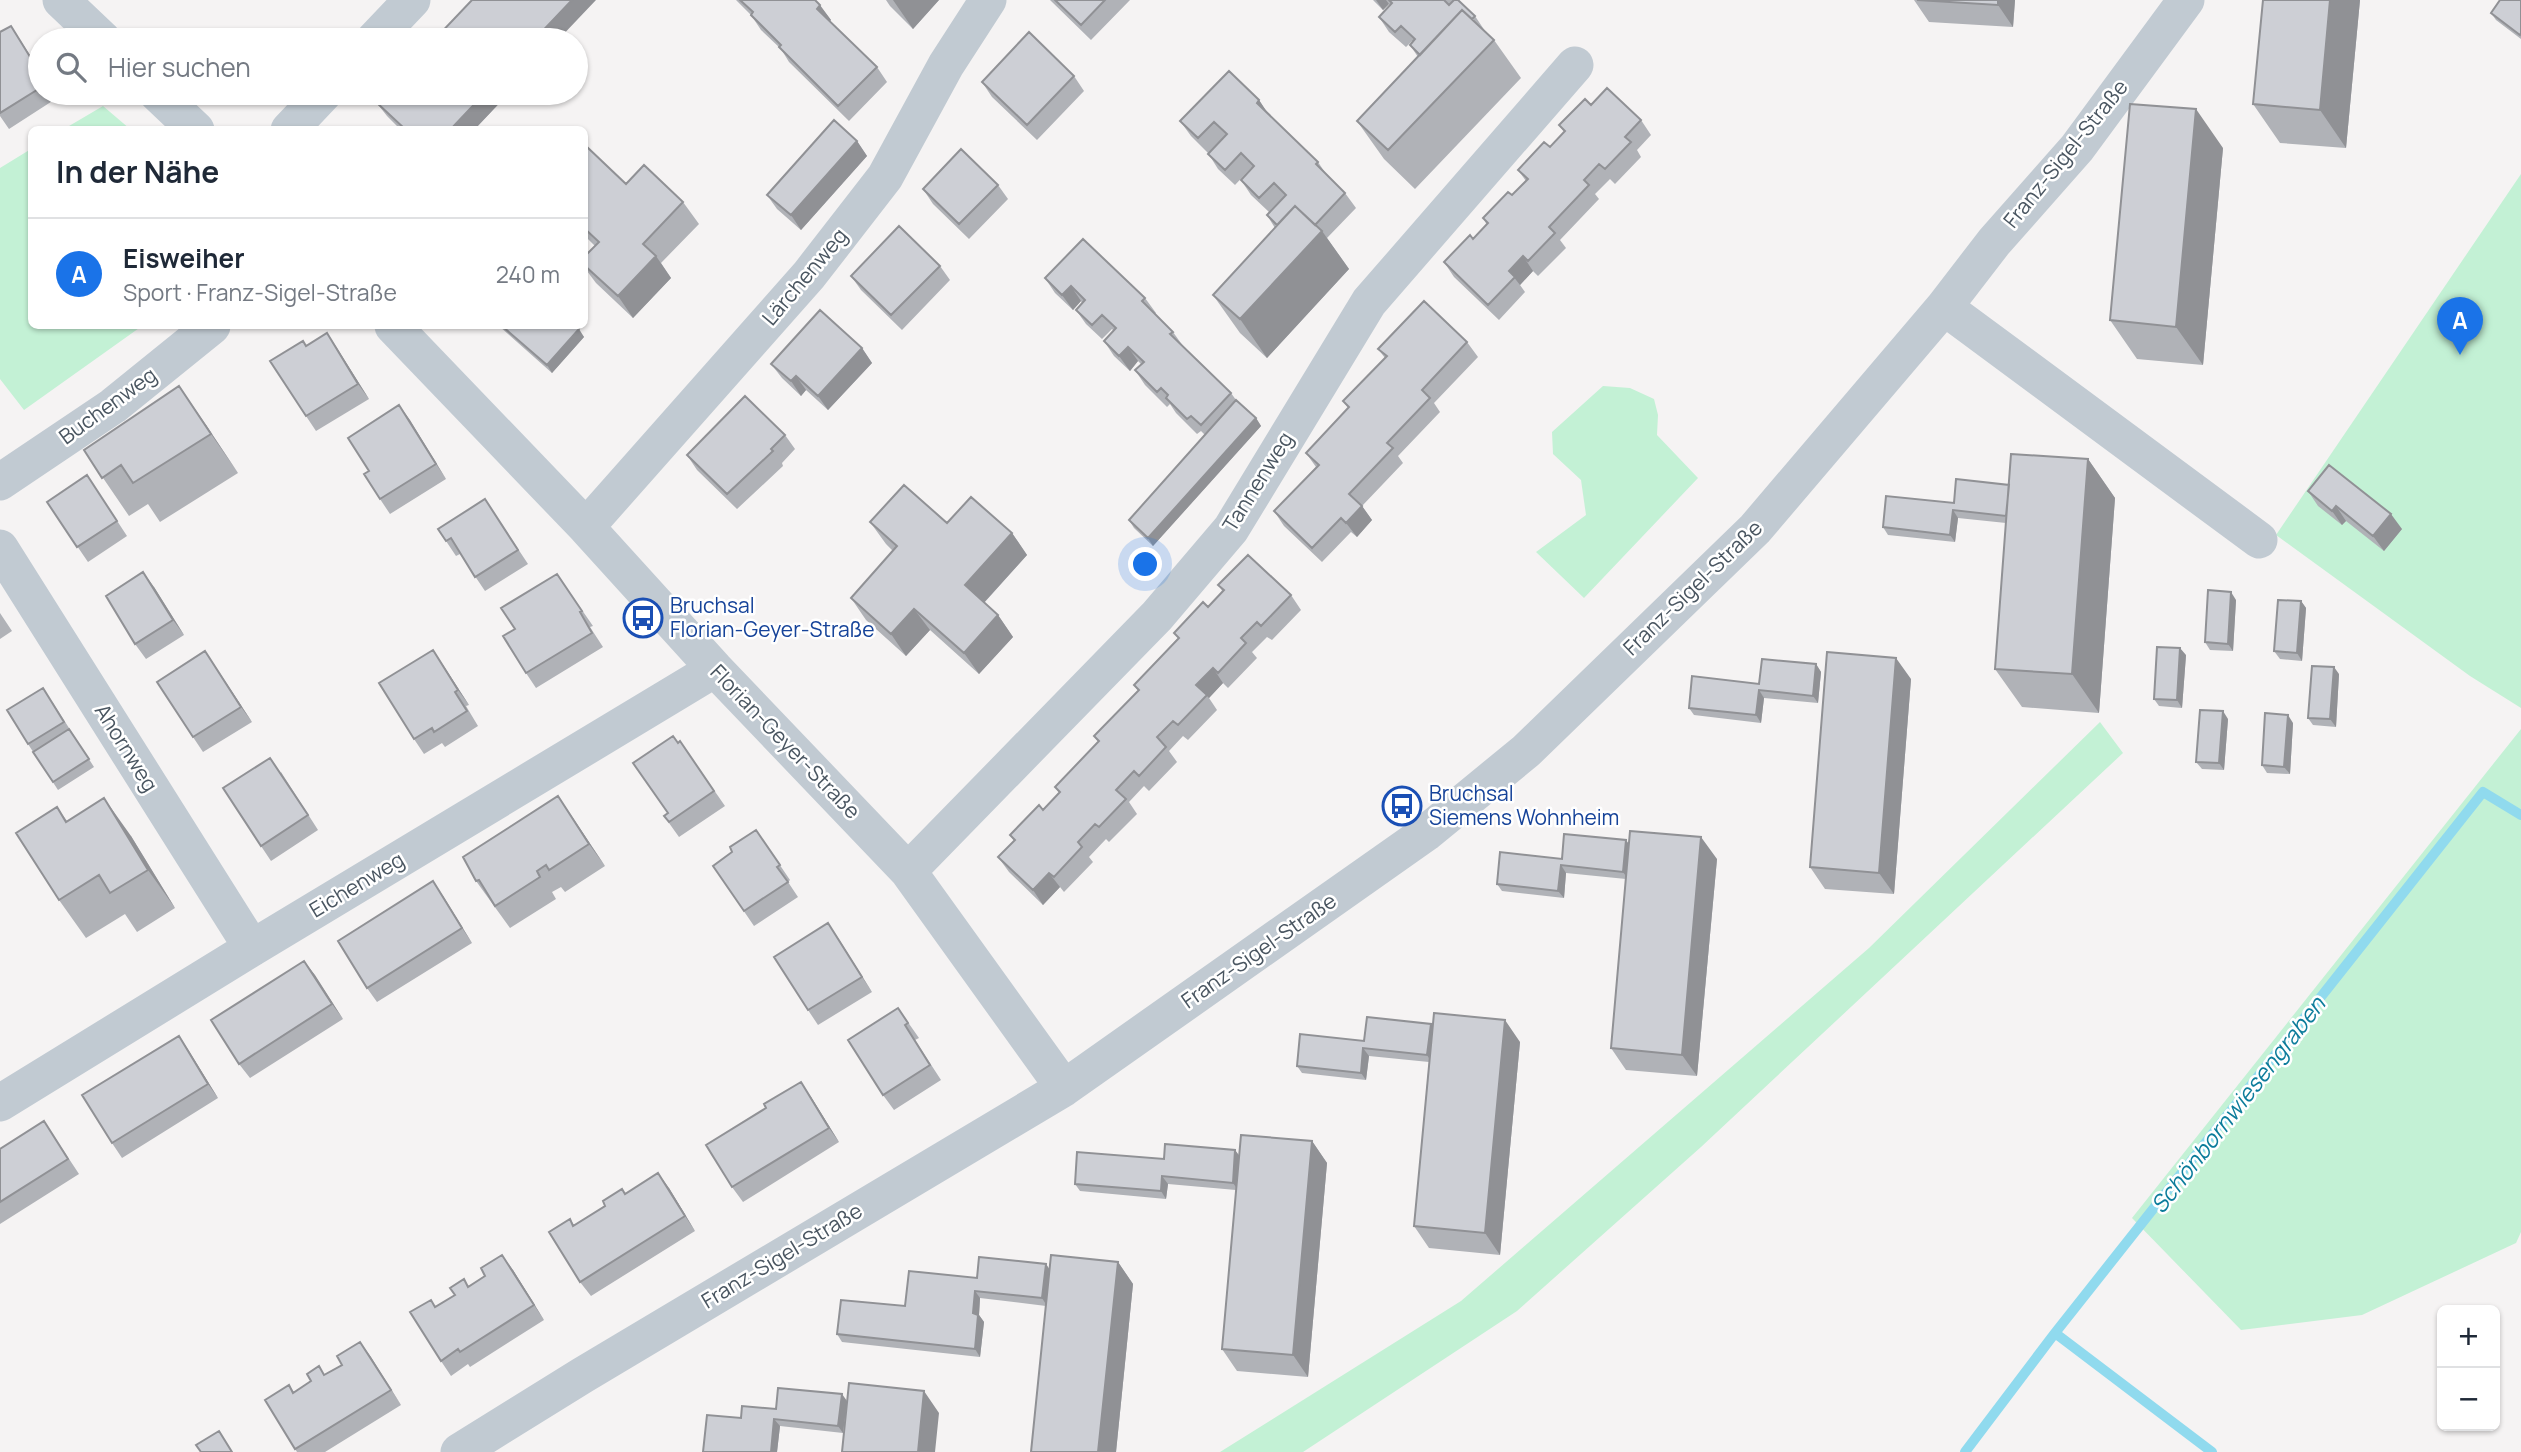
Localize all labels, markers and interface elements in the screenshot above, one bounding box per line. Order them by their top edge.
search box [28,28,588,105]
icon: search [52,48,90,86]
text: Hier suchen [108,49,251,85]
street label: Franz-Sigel-Straße [1997,73,2134,233]
text: In der Nähe [56,151,219,192]
street label: Lärchenweg [755,222,853,331]
text: Eisweiher [123,240,245,276]
text: A [71,258,87,290]
text: 240 m [496,258,560,290]
text: Sport · Franz-Sigel-Straße [123,276,397,308]
pin: A [2437,297,2483,355]
street label: Buchenweg [53,360,162,450]
street label: Tannenweg [1215,426,1299,537]
street label: Franz-Sigel-Straße [1617,514,1768,661]
your location [1128,547,1162,581]
place label: Bruchsal Florian-Geyer-Straße [670,591,875,643]
bus stop icon: Bruchsal Florian-Geyer-Straße [622,597,664,639]
street label: Florian-Geyer-Straße [705,658,867,825]
street label: Ahornweg [89,698,165,797]
place label: Bruchsal Siemens Wohnheim [1429,779,1619,831]
bus stop icon: Bruchsal Siemens Wohnheim [1381,785,1423,827]
street label: Eichenweg [304,845,409,923]
street label: Franz-Sigel-Straße [1175,886,1341,1014]
water label: Schönbornwiesengraben [2142,988,2333,1219]
street label: Franz-Sigel-Straße [696,1196,867,1314]
map controls [2437,1305,2500,1431]
button: + [2437,1305,2500,1368]
button: − [2437,1368,2500,1431]

